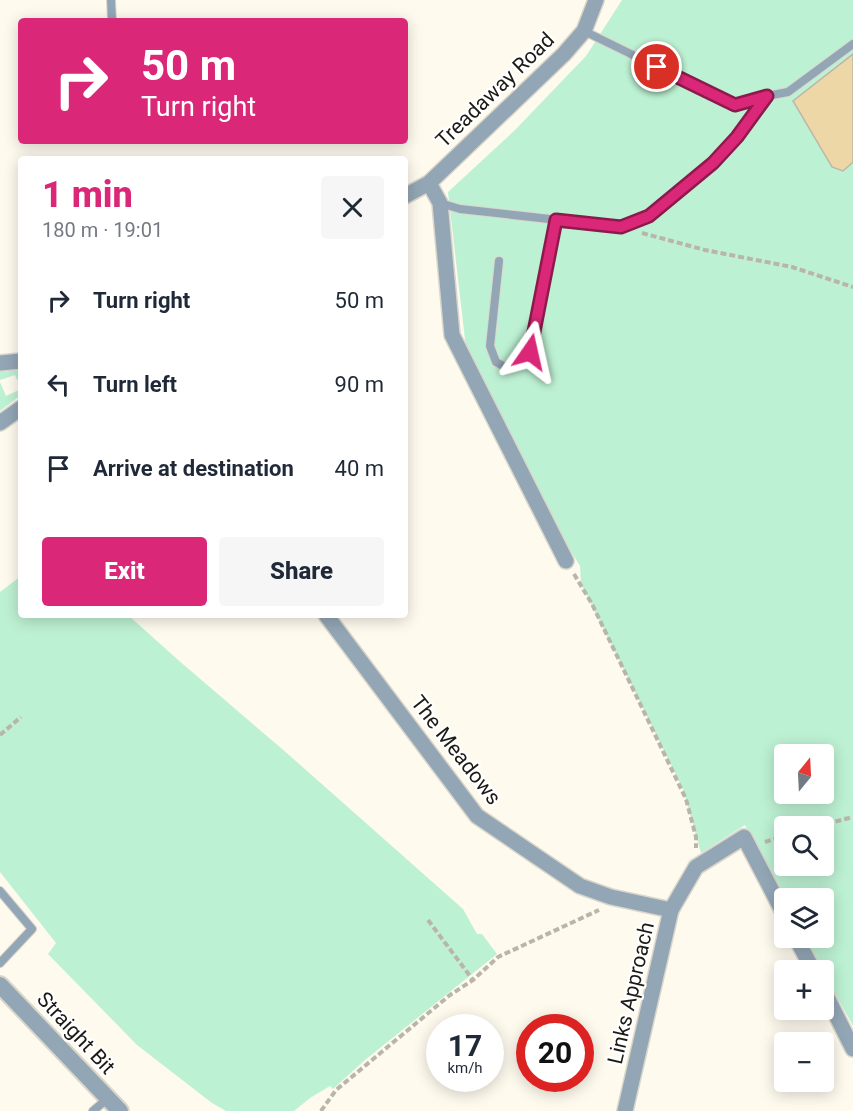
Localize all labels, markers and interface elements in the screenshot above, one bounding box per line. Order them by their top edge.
street label: Treadaway Road [431,28,559,152]
text: 50 m [141,41,236,90]
pin [631,41,682,92]
icon: right [42,42,120,120]
icon: arrive [640,50,673,83]
text: Turn right [141,91,256,123]
text: 1 min [42,174,133,216]
button: close [321,176,384,239]
text: 180 m · 19:01 [42,218,163,242]
icon: right [42,284,75,317]
text: Turn right [93,288,190,313]
text: 50 m [335,288,384,313]
position arrow [498,320,562,384]
icon: left [42,368,75,401]
text: Turn left [93,372,177,397]
text: 90 m [335,372,384,397]
icon: arrive [42,452,75,485]
text: Arrive at destination [93,456,294,481]
text: 40 m [335,456,384,481]
button: Exit [42,537,207,606]
button: Share [219,537,384,606]
street label: The Meadows [406,691,506,809]
north arrow [774,744,834,804]
map controls [774,744,834,1092]
button: search [774,816,834,876]
button: layers [774,888,834,948]
street label: Links Approach [603,920,659,1066]
button: + [774,960,834,1020]
street label: Straight Bit [32,987,120,1079]
speed limit sign: 20 [516,1014,594,1092]
text: 17 [448,1028,482,1063]
button: − [774,1032,834,1092]
text: km/h [447,1059,483,1077]

